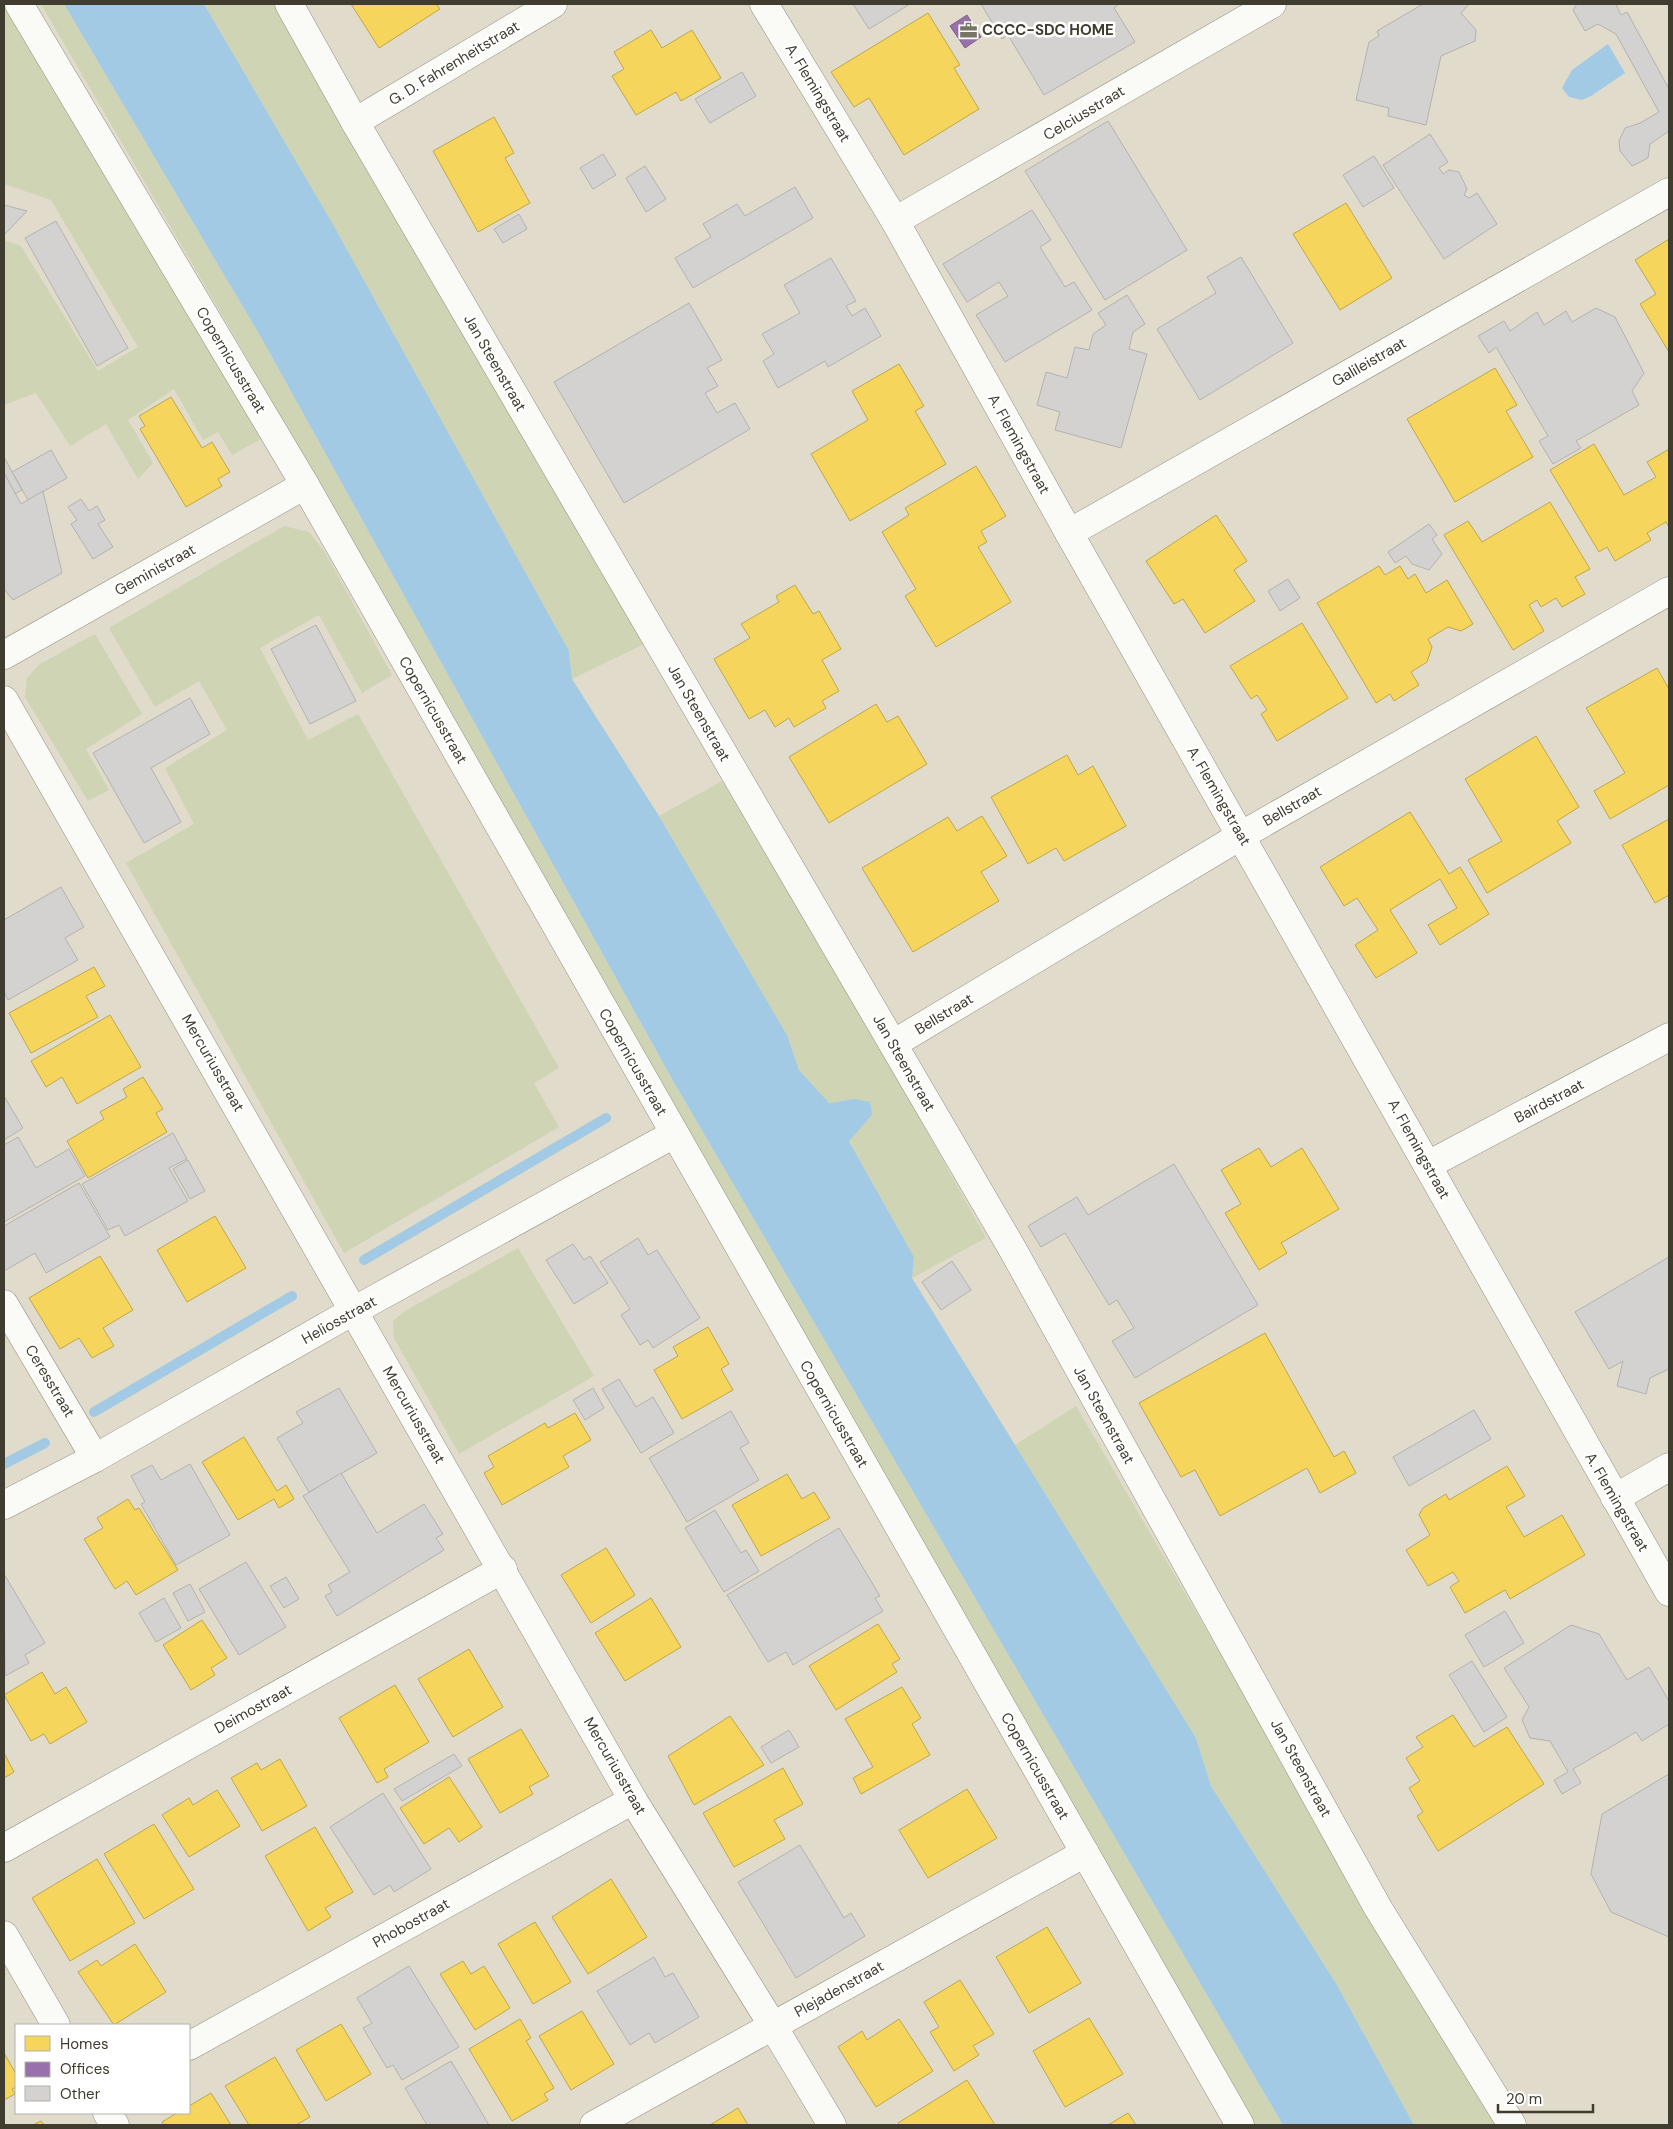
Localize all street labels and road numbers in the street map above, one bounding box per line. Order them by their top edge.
street label: G. D. Fahrenheitstraat [385,16,523,110]
street label: A. Flemingstraat [781,40,855,146]
street label: Celciusstraat [1040,81,1128,145]
street label: Copernicusstraat [191,303,271,417]
street label: Jan Steenstraat [459,311,531,415]
street label: Galileistraat [1328,333,1410,391]
street label: A. Flemingstraat [983,390,1055,498]
street label: Geministraat [111,539,199,600]
street label: Copernicusstraat [394,653,472,767]
street label: Jan Steenstraat [663,661,735,765]
street label: A. Flemingstraat [1182,743,1256,849]
street label: Bellstraat [1259,781,1325,831]
street label: Bellstraat [911,989,977,1039]
street label: Copernicusstraat [594,1005,672,1119]
street label: Mercuriusstraat [177,1011,249,1116]
street label: Jan Steenstraat [868,1011,940,1115]
street label: Bairdstraat [1511,1074,1587,1128]
street label: A. Flemingstraat [1383,1095,1455,1203]
street label: Heliosstraat [298,1291,380,1349]
street label: Ceresstraat [21,1341,80,1421]
street label: Copernicusstraat [795,1357,873,1471]
street label: Mercuriusstraat [378,1363,450,1468]
street label: Jan Steenstraat [1069,1363,1139,1468]
street label: A. Flemingstraat [1580,1449,1654,1555]
street label: Deimostraat [211,1680,295,1738]
street label: Copernicusstraat [996,1709,1074,1823]
street label: Mercuriusstraat [579,1714,651,1819]
street label: Jan Steenstraat [1266,1716,1336,1821]
street label: Phobostraat [369,1894,453,1952]
street label: Plejadenstraat [791,1956,887,2022]

